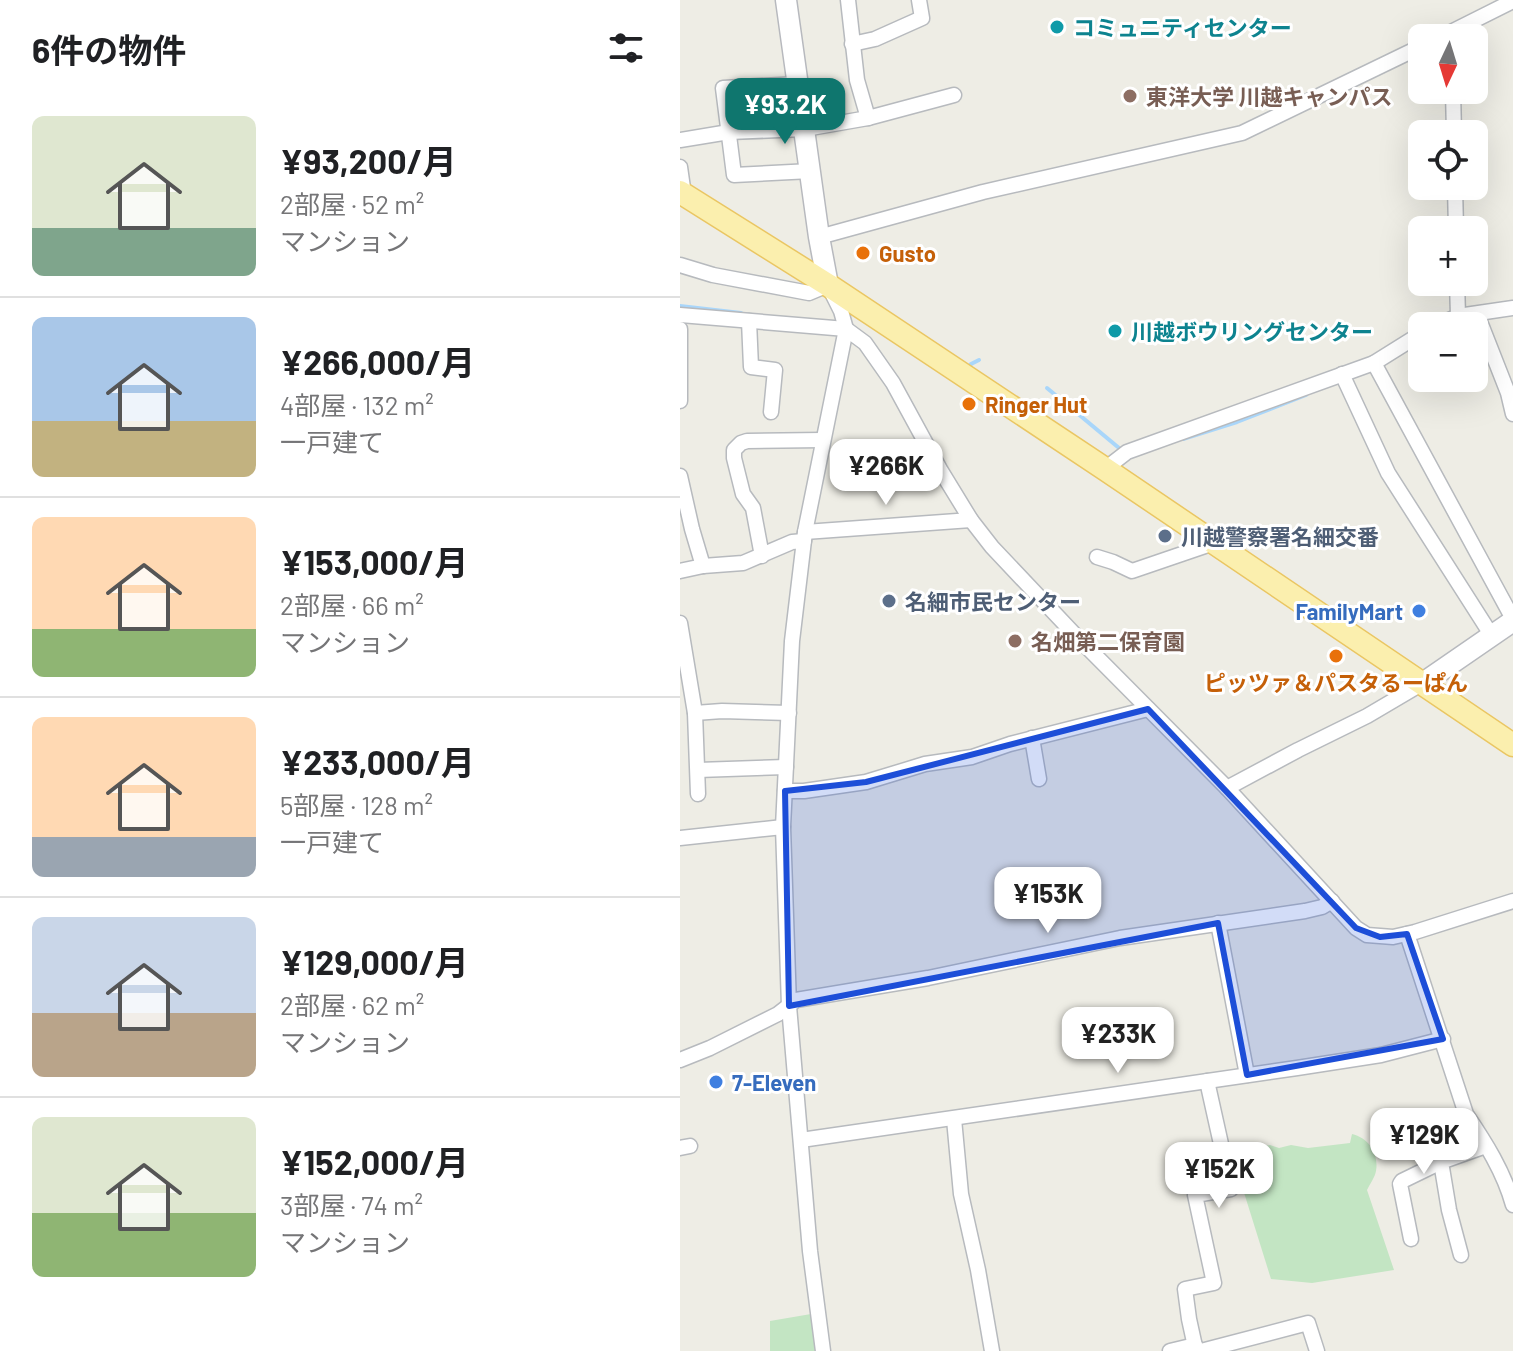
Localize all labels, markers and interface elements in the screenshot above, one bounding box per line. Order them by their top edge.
place label: コミュニティセンター [1073,14,1292,40]
marker: コミュニティセンター [1048,18,1066,36]
north arrow [1408,24,1488,104]
map controls [1408,24,1488,392]
icon: filters [604,26,648,70]
text: 6件の物件 [32,29,186,70]
pin: ¥93.2K [720,78,850,146]
place label: 東洋大学 川越キャンパス [1146,83,1392,109]
marker: 東洋大学 川越キャンパス [1121,87,1139,105]
text: ¥93.2K [743,88,827,119]
button: locate [1408,120,1488,200]
text: ¥93,200/月 [280,140,457,181]
icon: home [96,148,192,244]
text: 2部屋 · 52 m² [280,188,424,219]
button: + [1408,216,1488,296]
text: マンション [280,225,410,256]
place label: Gusto [879,240,936,266]
marker: Gusto [854,244,872,262]
button: − [1408,312,1488,392]
place label: 川越ボウリングセンター [1131,318,1373,344]
marker: 川越ボウリングセンター [1106,322,1124,340]
text: ¥266,000/月 [280,341,475,382]
icon: home [96,349,192,445]
text: 4部屋 · 132 m² [280,389,434,420]
place label: Ringer Hut [985,391,1087,417]
marker: Ringer Hut [960,395,978,413]
text: 一戸建て [280,426,384,457]
pin: ¥266K [830,439,942,507]
text: ¥266K [848,449,924,480]
place label: 川越警察署名細交番 [1181,523,1379,549]
marker: 川越警察署名細交番 [1156,527,1174,545]
text: ¥153,000/月 [280,541,468,582]
icon: home [96,549,192,645]
place label: 名細市民センター [905,588,1081,614]
text: 2部屋 · 66 m² [280,589,424,620]
marker: 名細市民センター [880,592,898,610]
place label: FamilyMart [1295,598,1403,624]
marker: FamilyMart [1410,602,1428,620]
text: マンション [280,626,410,657]
place label: 名畑第二保育園 [1031,628,1185,654]
marker: 名畑第二保育園 [1006,632,1024,650]
marker: ピッツァ＆パスタるーぱん [1327,647,1345,665]
place label: ピッツァ＆パスタるーぱん [1204,669,1468,695]
text: ¥233,000/月 [280,741,475,782]
icon: home [96,749,192,845]
text: 5部屋 · 128 m² [280,789,433,820]
text: 一戸建て [280,826,384,857]
pin: ¥153K [992,867,1104,935]
text: ¥153K [1012,877,1084,908]
text: ¥129,000/月 [280,941,469,982]
icon: home [96,949,192,1045]
text: 2部屋 · 62 m² [280,989,424,1020]
pin: ¥233K [1062,1007,1174,1075]
text: ¥233K [1080,1017,1156,1048]
text: マンション [280,1026,410,1057]
place label: 7-Eleven [732,1069,816,1095]
marker: 7-Eleven [707,1073,725,1091]
pin: ¥129K [1368,1108,1480,1176]
text: ¥129K [1388,1118,1460,1149]
text: ¥152,000/月 [280,1141,469,1182]
pin: ¥152K [1163,1142,1275,1210]
icon: home [96,1149,192,1245]
text: ¥152K [1183,1152,1255,1183]
text: 3部屋 · 74 m² [280,1189,423,1220]
text: マンション [280,1226,410,1257]

